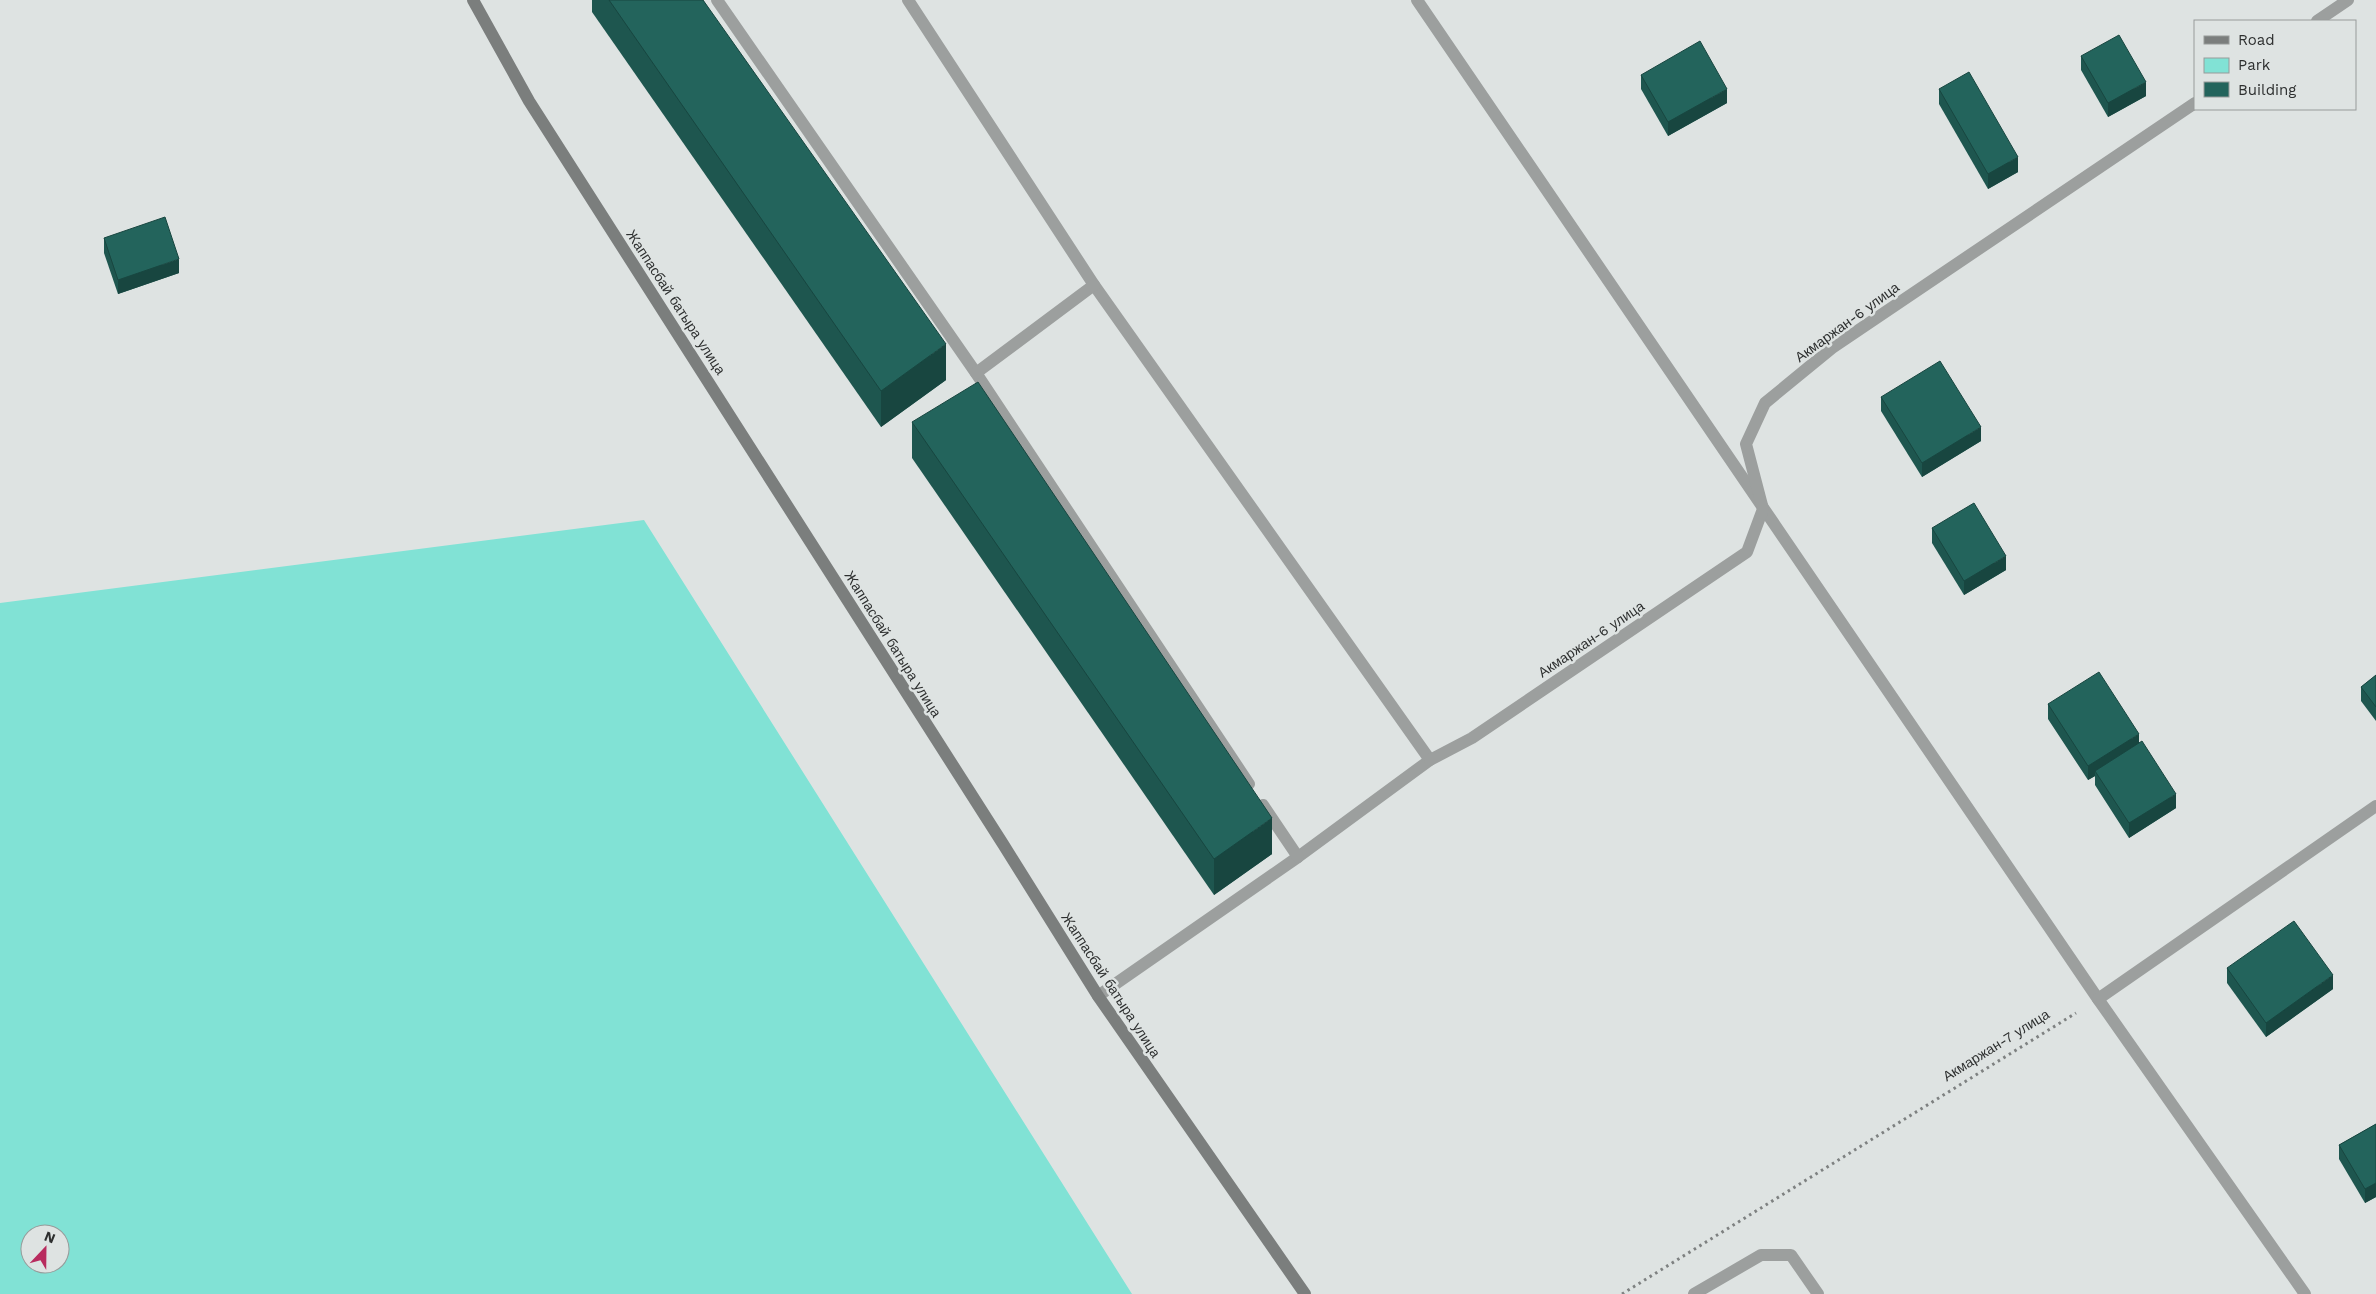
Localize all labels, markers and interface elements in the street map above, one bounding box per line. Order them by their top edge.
legend [2194,20,2356,110]
text: Road [2238,31,2275,49]
text: Park [2238,56,2271,74]
text: Building [2238,81,2296,99]
street label: Жаппасбай батыра улица [623,227,729,378]
street label: Акмаржан-6 улица [1792,279,1902,365]
street label: Жаппасбай батыра улица [841,568,945,720]
street label: Акмаржан-6 улица [1535,597,1647,680]
street label: Жаппасбай батыра улица [1058,910,1164,1061]
street label: Акмаржан-7 улица [1940,1006,2052,1084]
north arrow [20,1224,70,1274]
text: N [42,1228,58,1246]

